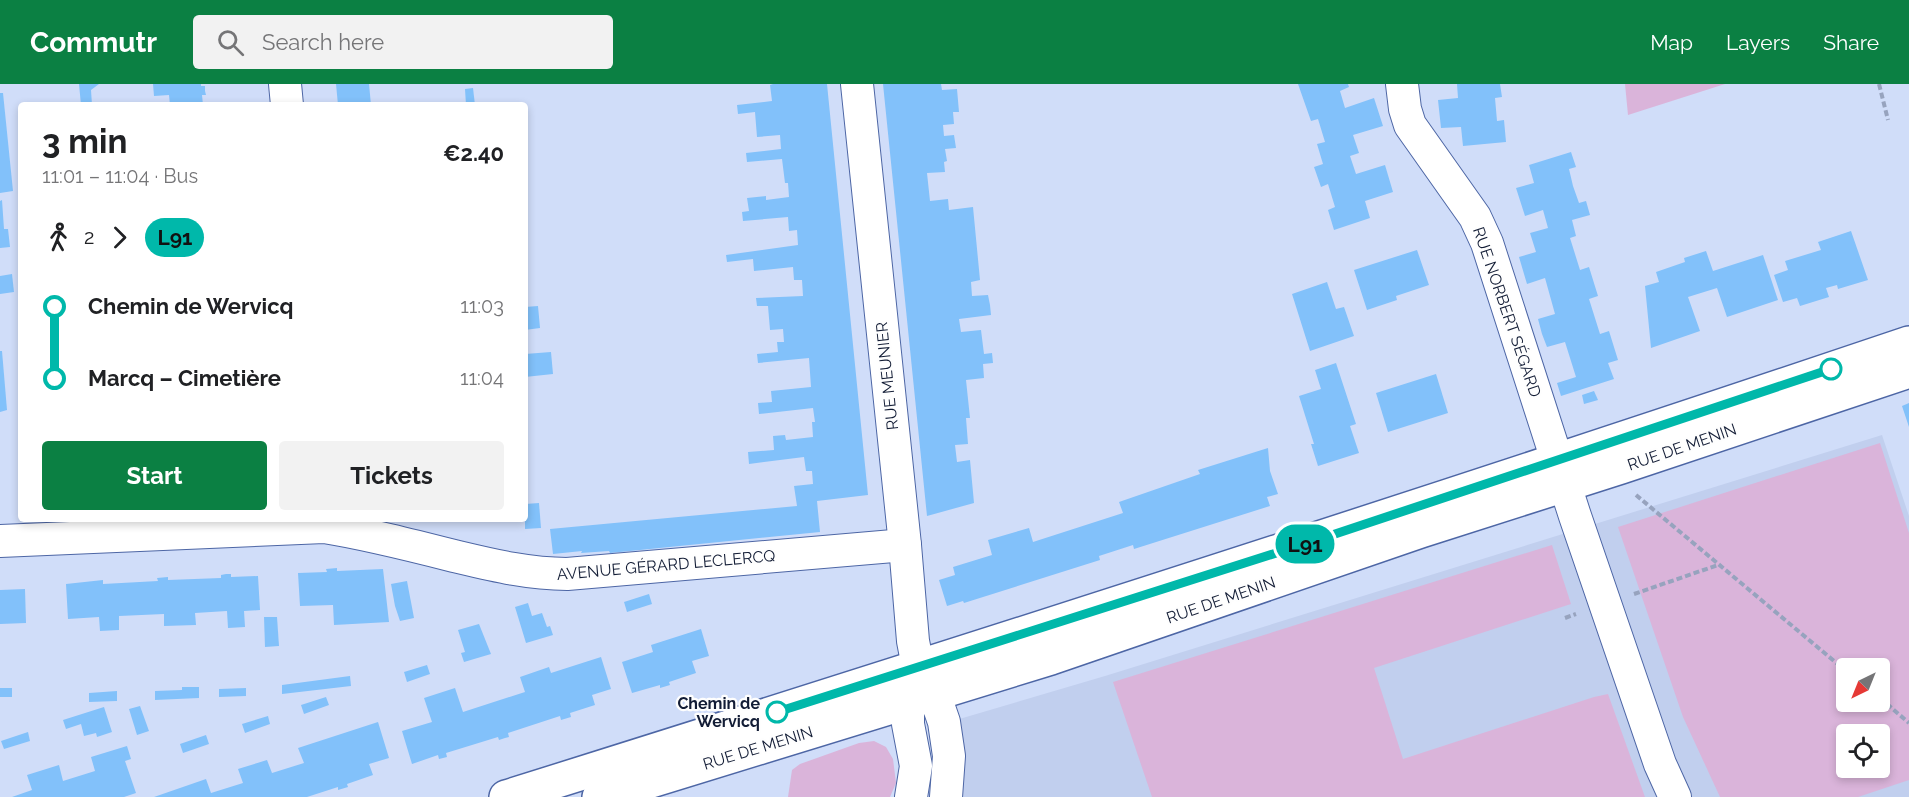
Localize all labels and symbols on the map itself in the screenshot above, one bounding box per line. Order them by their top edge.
street label: RUE NORBERT SÉGARD [1469,224,1546,400]
street label: RUE MEUNIER [872,321,902,431]
unlabelled marker [1820,358,1842,380]
street label: RUE DE MENIN [1625,419,1739,475]
line badge: L91 [1270,524,1340,564]
street label: AVENUE GÉRARD LECLERCQ [556,545,776,584]
street label: RUE DE MENIN [1164,572,1278,628]
north arrow [1836,658,1890,712]
place label: Chemin de Wervicq [677,694,760,731]
marker: Chemin de Wervicq [766,701,788,723]
street label: RUE DE MENIN [701,722,815,774]

